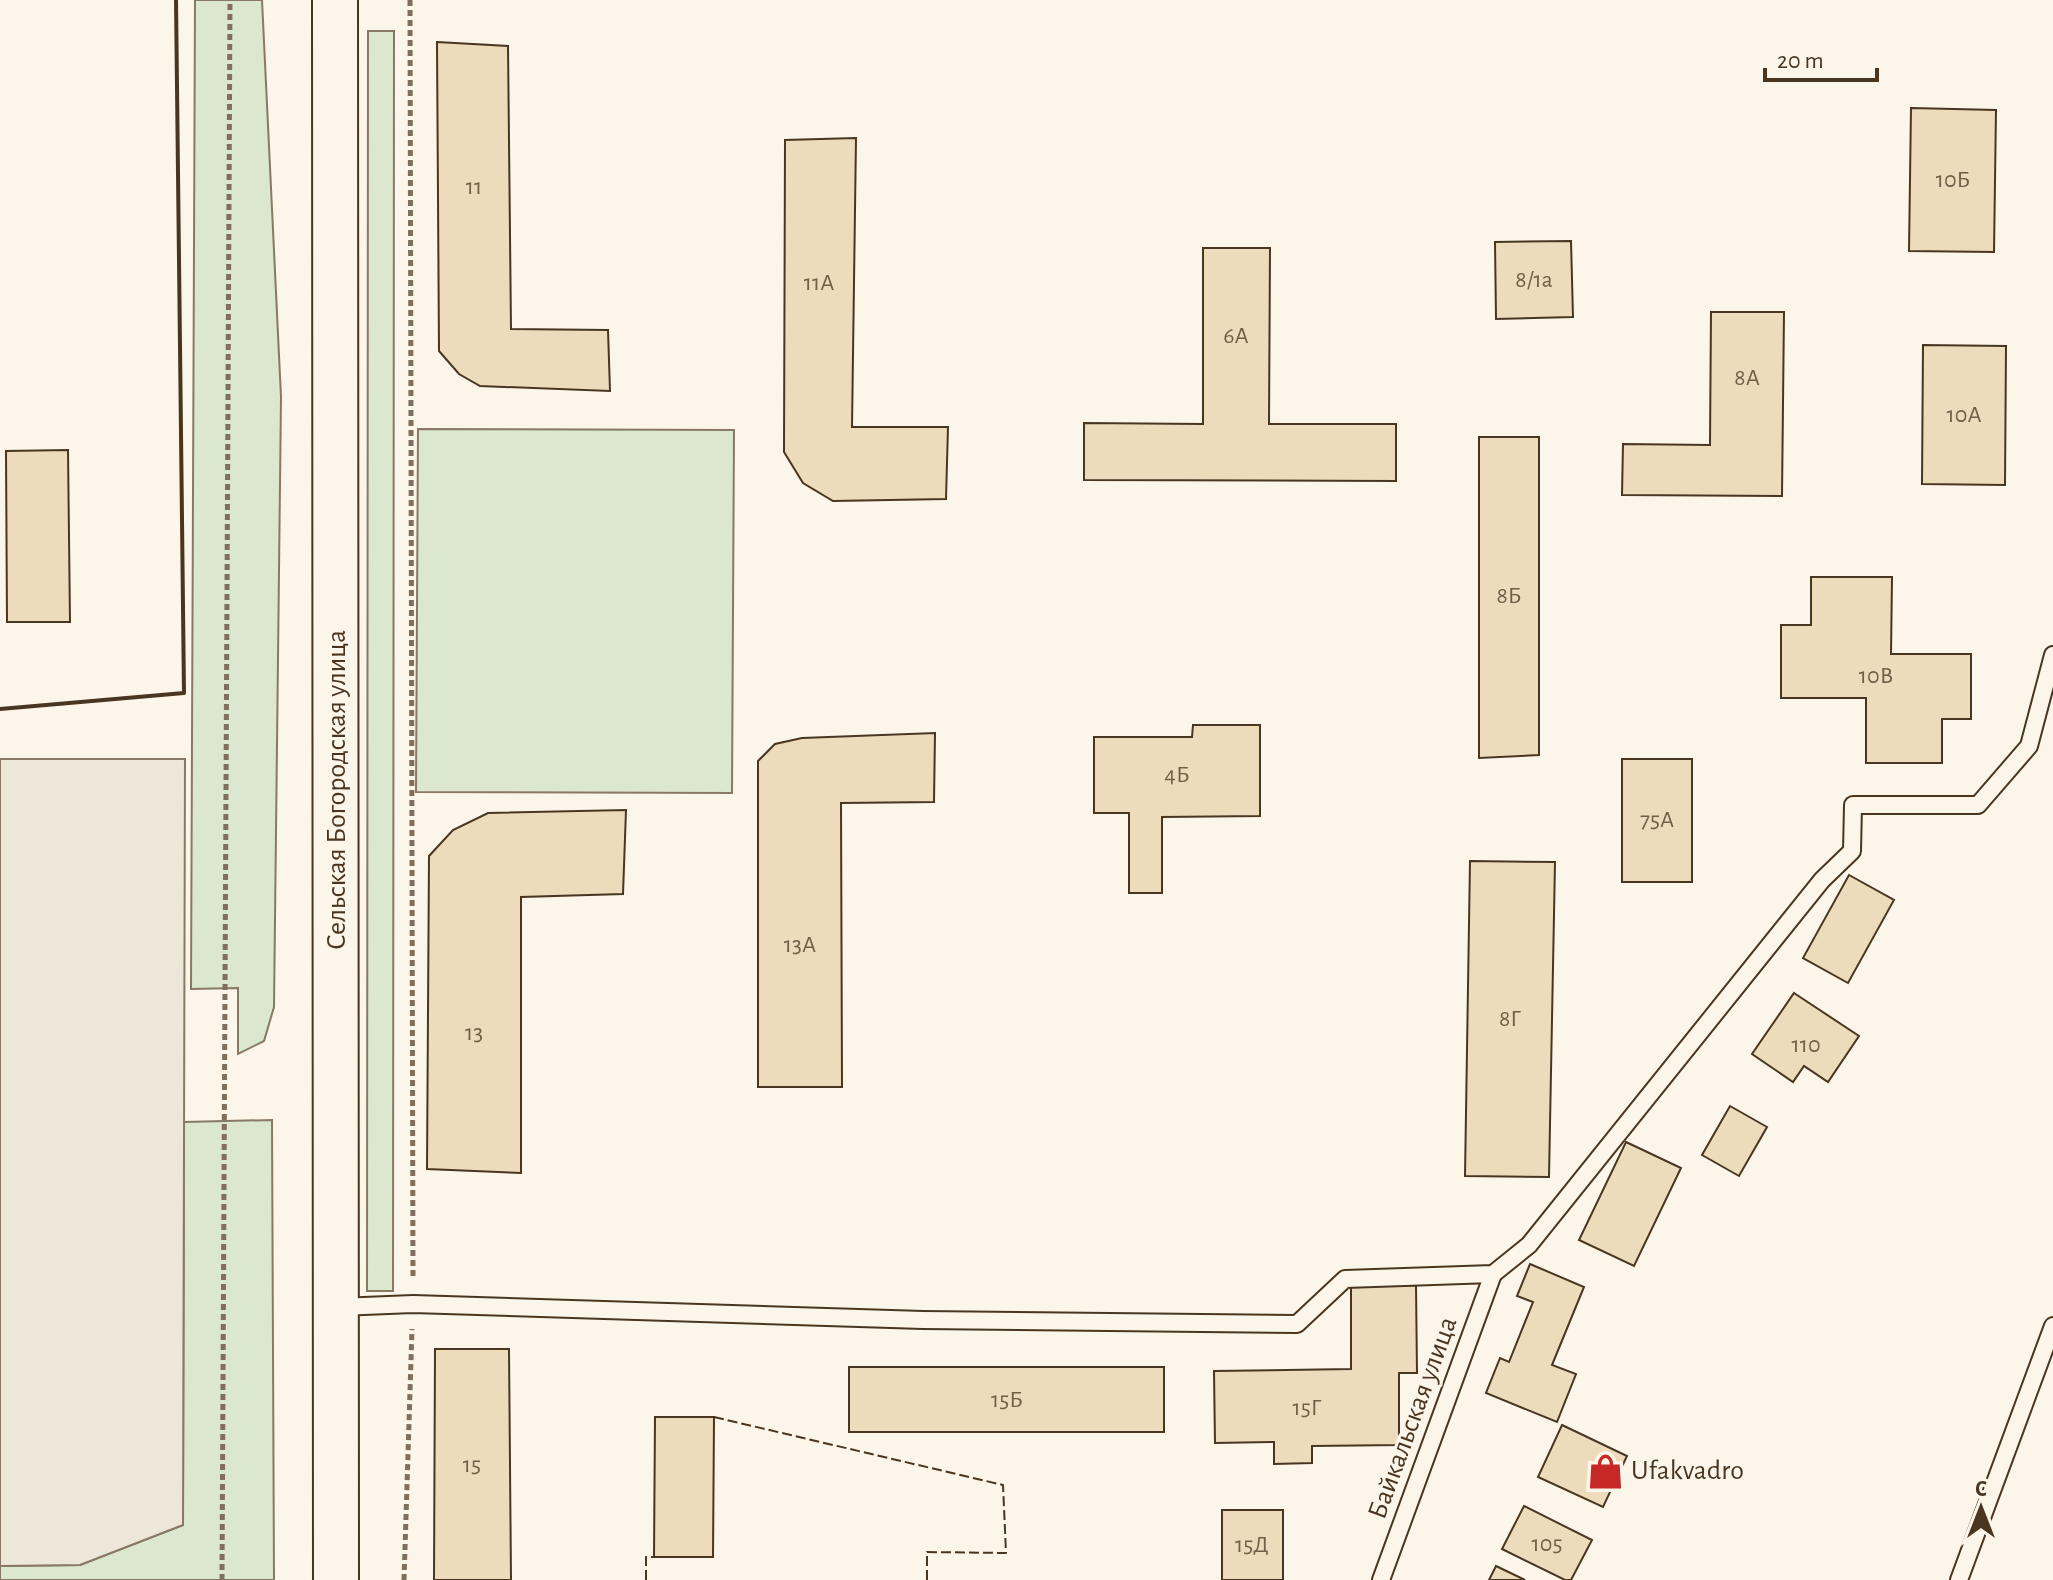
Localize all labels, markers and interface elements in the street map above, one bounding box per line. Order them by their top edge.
scale bar [1765,32,1877,82]
text: 20 m [1777,49,1824,73]
house number: 10Б [1936,168,1970,192]
house number: 11 [466,175,482,199]
house number: 8/1а [1515,268,1553,292]
house number: 11А [804,271,834,295]
house number: 6А [1223,324,1249,348]
house number: 8А [1734,366,1760,390]
house number: 10А [1946,403,1982,427]
house number: 8Б [1496,584,1522,608]
street label: Сельская Богородская улица [323,630,351,950]
house number: 10В [1859,664,1893,688]
house number: 4Б [1164,763,1190,787]
house number: 75А [1640,808,1674,832]
house number: 13А [784,933,816,957]
house number: 8Г [1499,1007,1521,1031]
house number: 13 [465,1021,483,1045]
house number: 110 [1791,1033,1821,1057]
street label: Байкальская улица [1363,1313,1463,1523]
house number: 15Б [991,1388,1023,1412]
house number: 15Г [1292,1396,1322,1420]
shop icon: Ufakvadro [1586,1452,1624,1490]
house number: 15 [463,1453,481,1477]
place label: Ufakvadro [1631,1457,1744,1485]
north arrow [1941,1468,2021,1548]
text: С [1975,1478,1987,1500]
house number: 105 [1532,1532,1562,1556]
house number: 15Д [1235,1533,1269,1557]

